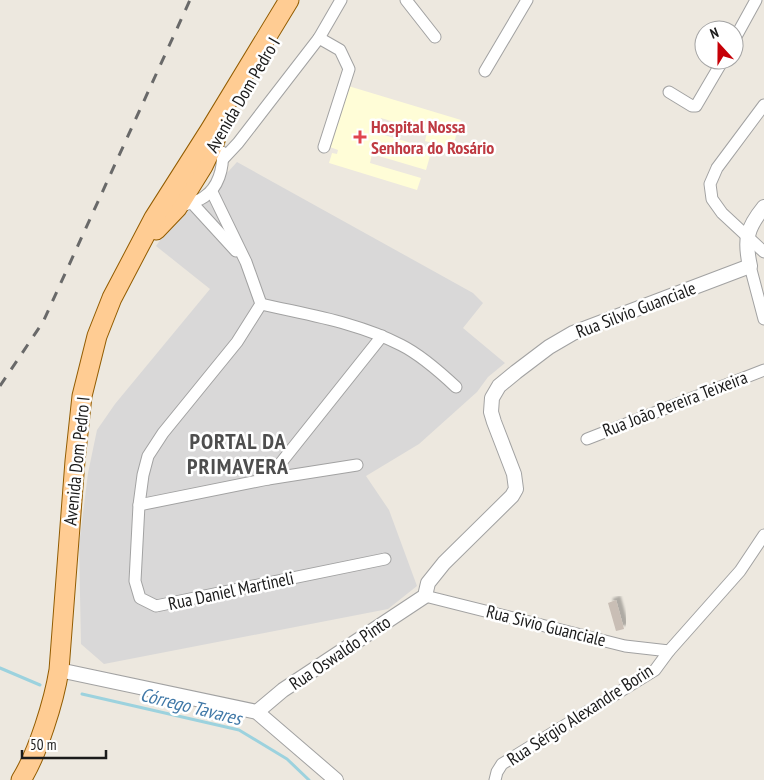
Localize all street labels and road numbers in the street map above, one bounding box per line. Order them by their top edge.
street label: Avenida Dom Pedro I [200,33,285,156]
street label: Rua Silvio Guanciale [573,276,699,343]
street label: Rua João Pereira Teixeira [599,365,750,442]
street label: Avenida Dom Pedro I [58,395,95,526]
street label: Rua Daniel Martineli [166,566,296,615]
street label: Rua Sivio Guanciale [484,600,608,651]
street label: Rua Oswaldo Pinto [285,610,395,695]
street label: Rua Sérgio Alexandre Borin [502,659,657,770]

